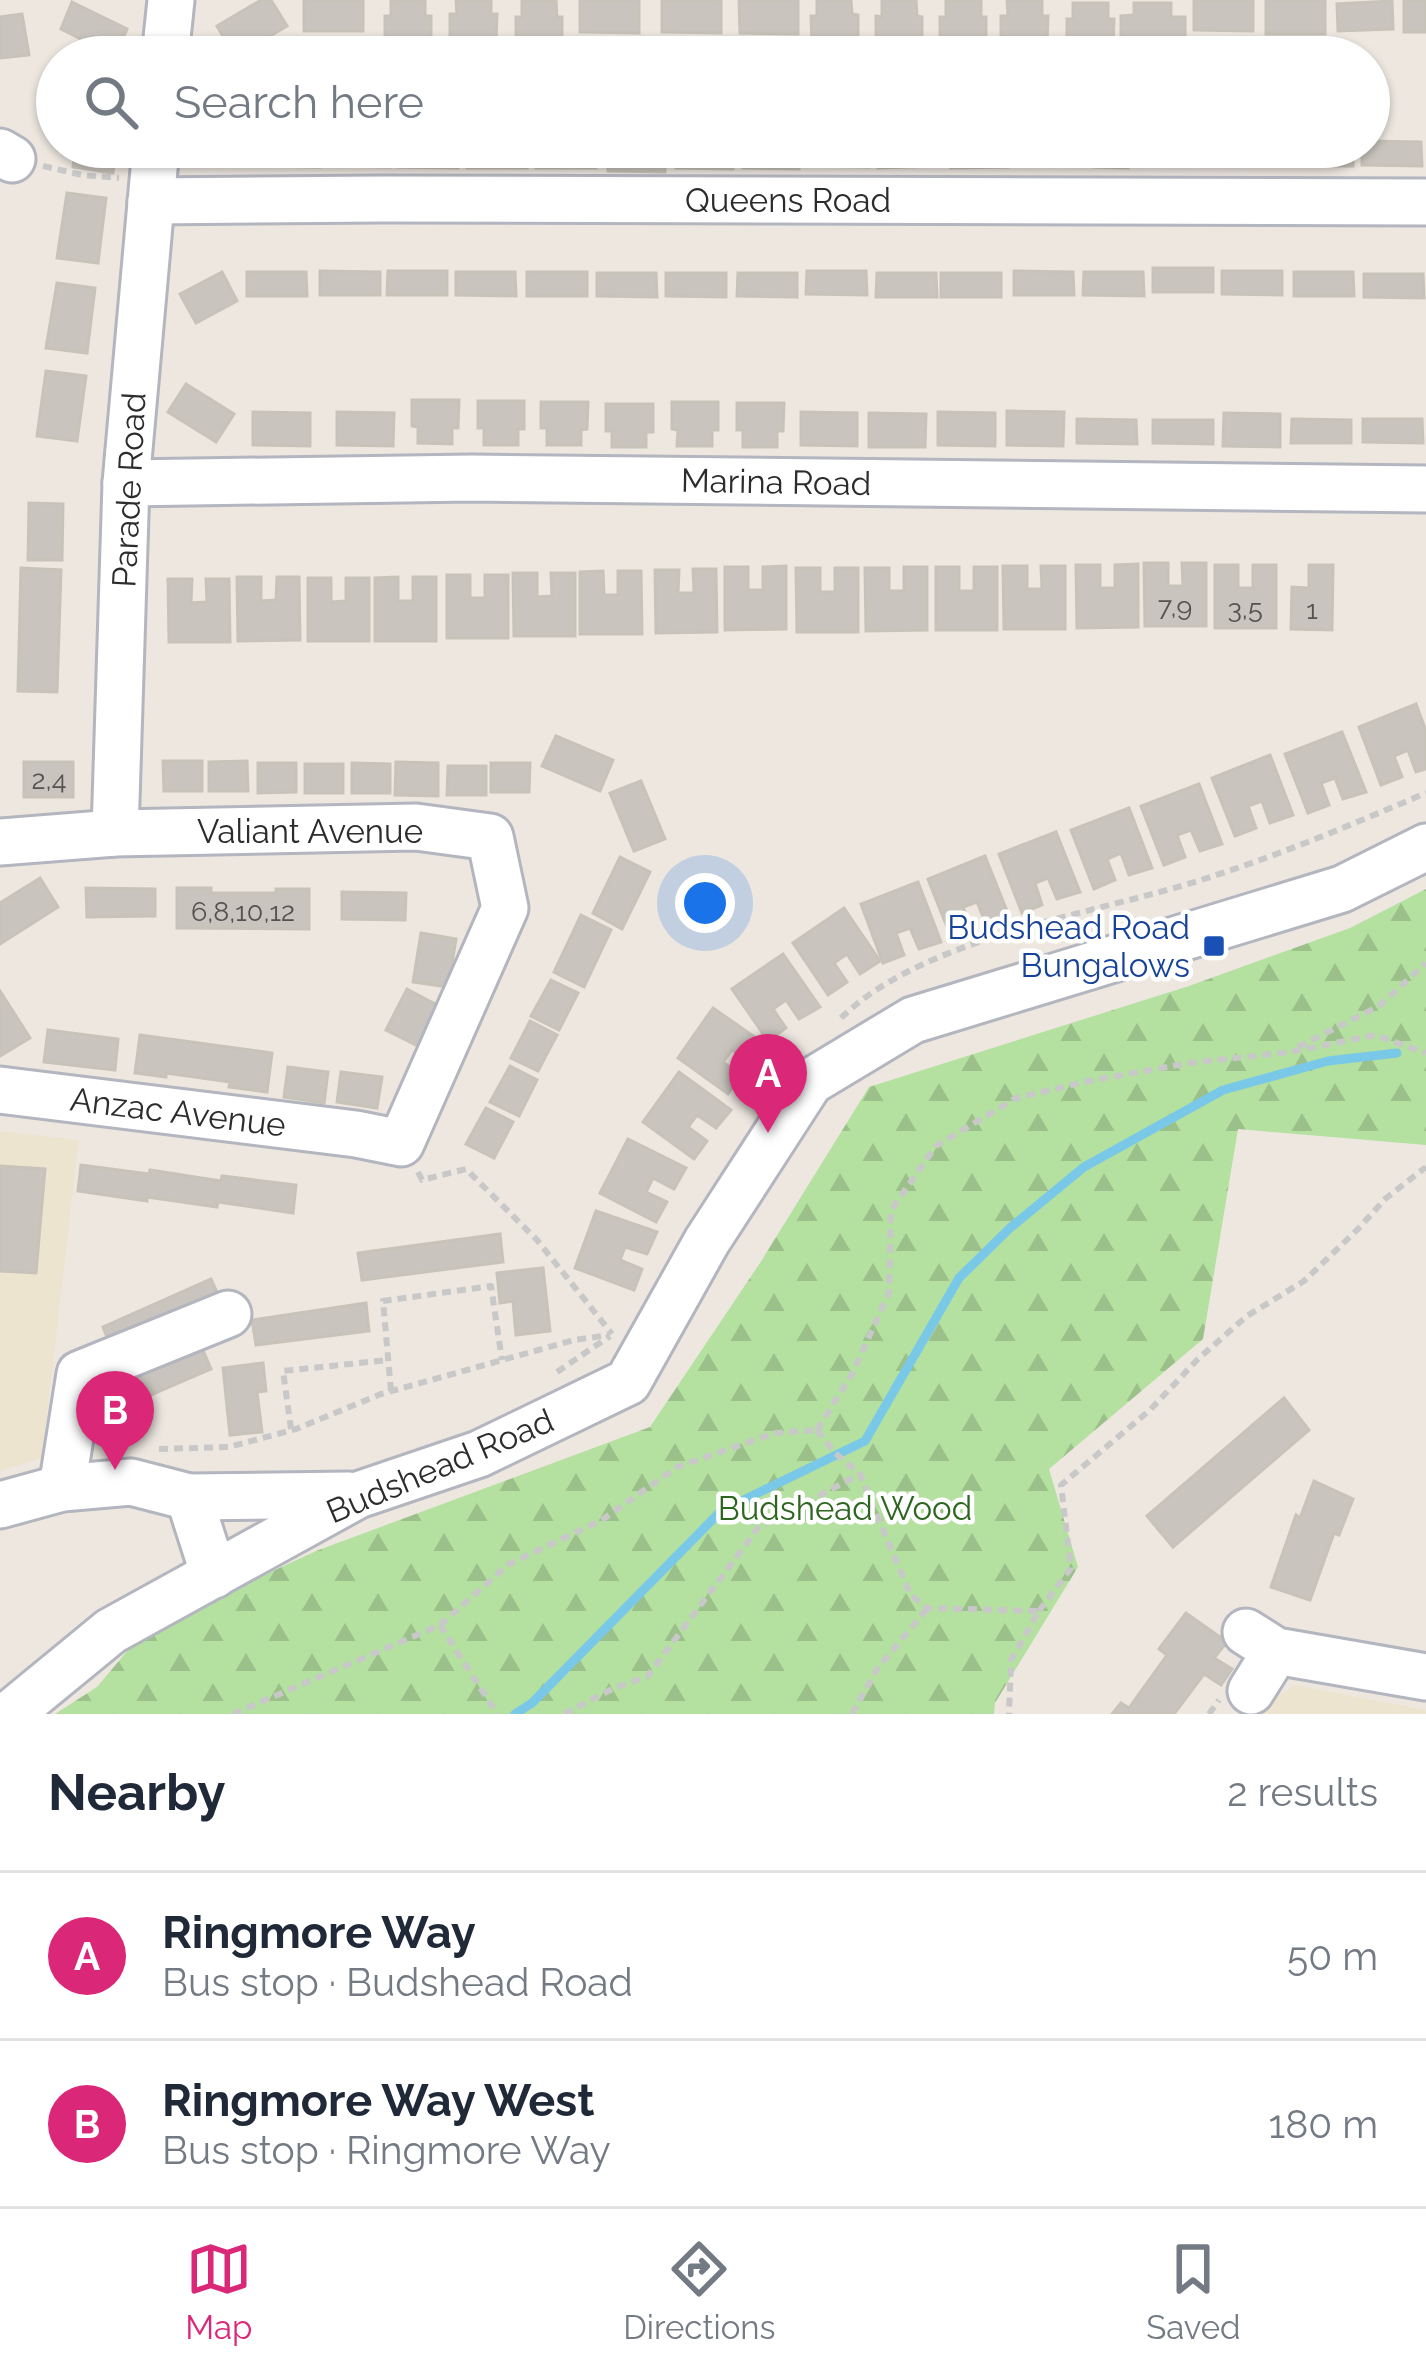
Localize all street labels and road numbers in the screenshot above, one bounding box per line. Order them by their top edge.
street label: Queens Road [685,181,891,220]
street label: Parade Road [104,391,154,589]
street label: Marina Road [681,461,871,503]
street label: Valiant Avenue [197,812,423,851]
street label: Anzac Avenue [68,1079,288,1145]
street label: Budshead Road [321,1401,559,1531]

